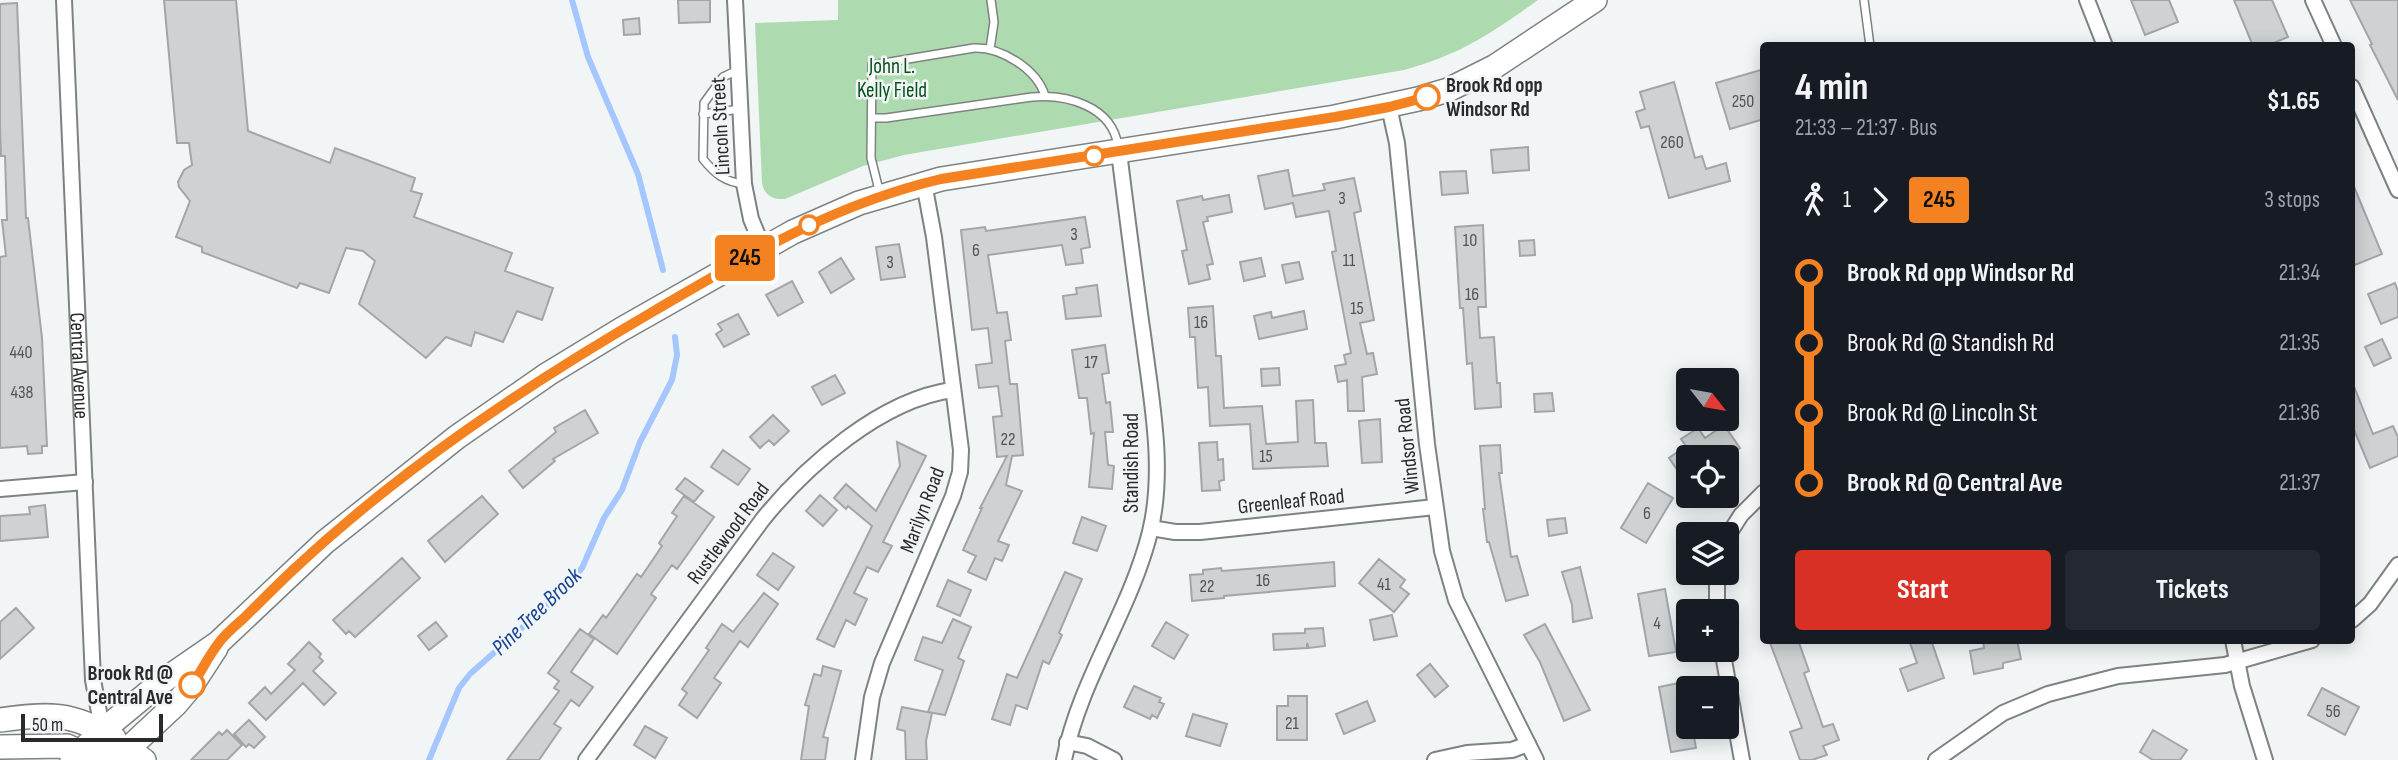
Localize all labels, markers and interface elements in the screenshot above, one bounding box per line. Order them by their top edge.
park label: John L. Kelly Field [857,54,927,103]
text: 4 min [1795,65,1868,110]
place label: Brook Rd opp Windsor Rd [1446,73,1543,122]
street label: Lincoln Street [705,76,736,176]
marker: Brook Rd opp Windsor Rd [1414,84,1440,110]
text: $1.65 [2267,86,2320,117]
house number: 250 [1732,91,1754,112]
text: 21:33 – 21:37 · Bus [1795,114,1937,142]
house number: 260 [1660,132,1684,153]
unlabelled marker [1084,146,1104,166]
icon: walk [1795,181,1833,219]
icon: forward [1861,181,1899,219]
text: 245 [1923,185,1955,214]
text: 1 [1843,186,1851,214]
text: 3 stops [2264,186,2320,214]
house number: 3 [1338,188,1346,209]
unlabelled marker [799,215,819,235]
house number: 3 [1070,224,1078,245]
house number: 10 [1463,230,1477,251]
line badge: 245 [705,235,785,281]
house number: 6 [972,240,980,261]
text: 245 [729,243,761,272]
house number: 11 [1343,250,1356,271]
house number: 3 [886,252,894,273]
text: Brook Rd opp Windsor Rd [1847,258,2074,289]
text: 21:34 [2279,259,2320,287]
house number: 16 [1465,284,1479,305]
house number: 15 [1350,298,1364,319]
street label: Central Avenue [64,312,94,419]
house number: 16 [1194,312,1208,333]
text: Brook Rd @ Standish Rd [1847,328,2054,359]
text: 21:35 [2279,329,2320,357]
house number: 440 [9,342,33,363]
house number: 17 [1084,352,1099,373]
north arrow [1676,368,1740,430]
map controls [1676,368,1739,739]
house number: 438 [10,382,34,403]
street label: Windsor Road [1390,397,1425,495]
text: Brook Rd @ Lincoln St [1847,398,2037,429]
text: 21:36 [2278,399,2320,427]
street label: Standish Road [1119,413,1144,513]
house number: 22 [1001,429,1015,450]
button: locate [1676,445,1739,508]
house number: 15 [1259,446,1273,467]
street label: Marilyn Road [895,464,950,557]
text: Brook Rd @ Central Ave [1847,468,2063,499]
text: 21:37 [2279,469,2320,497]
street label: Rustlewood Road [682,477,775,589]
street label: Greenleaf Road [1237,483,1346,520]
house number: 6 [1643,503,1651,524]
button: layers [1676,522,1739,585]
button: Start [1795,550,2051,630]
button: Tickets [2065,550,2320,630]
water label: Pine Tree Brook [486,561,589,662]
house number: 16 [1256,570,1270,591]
house number: 41 [1377,574,1392,595]
house number: 22 [1200,576,1214,597]
button: + [1676,599,1739,662]
house number: 4 [1653,613,1661,634]
place label: Brook Rd @ Central Ave [88,661,173,710]
marker: Brook Rd @ Central Ave [179,672,205,698]
button: − [1676,676,1739,739]
house number: 56 [2325,701,2341,722]
scale bar [21,711,163,743]
house number: 21 [1285,713,1300,734]
text: 50 m [32,714,63,737]

